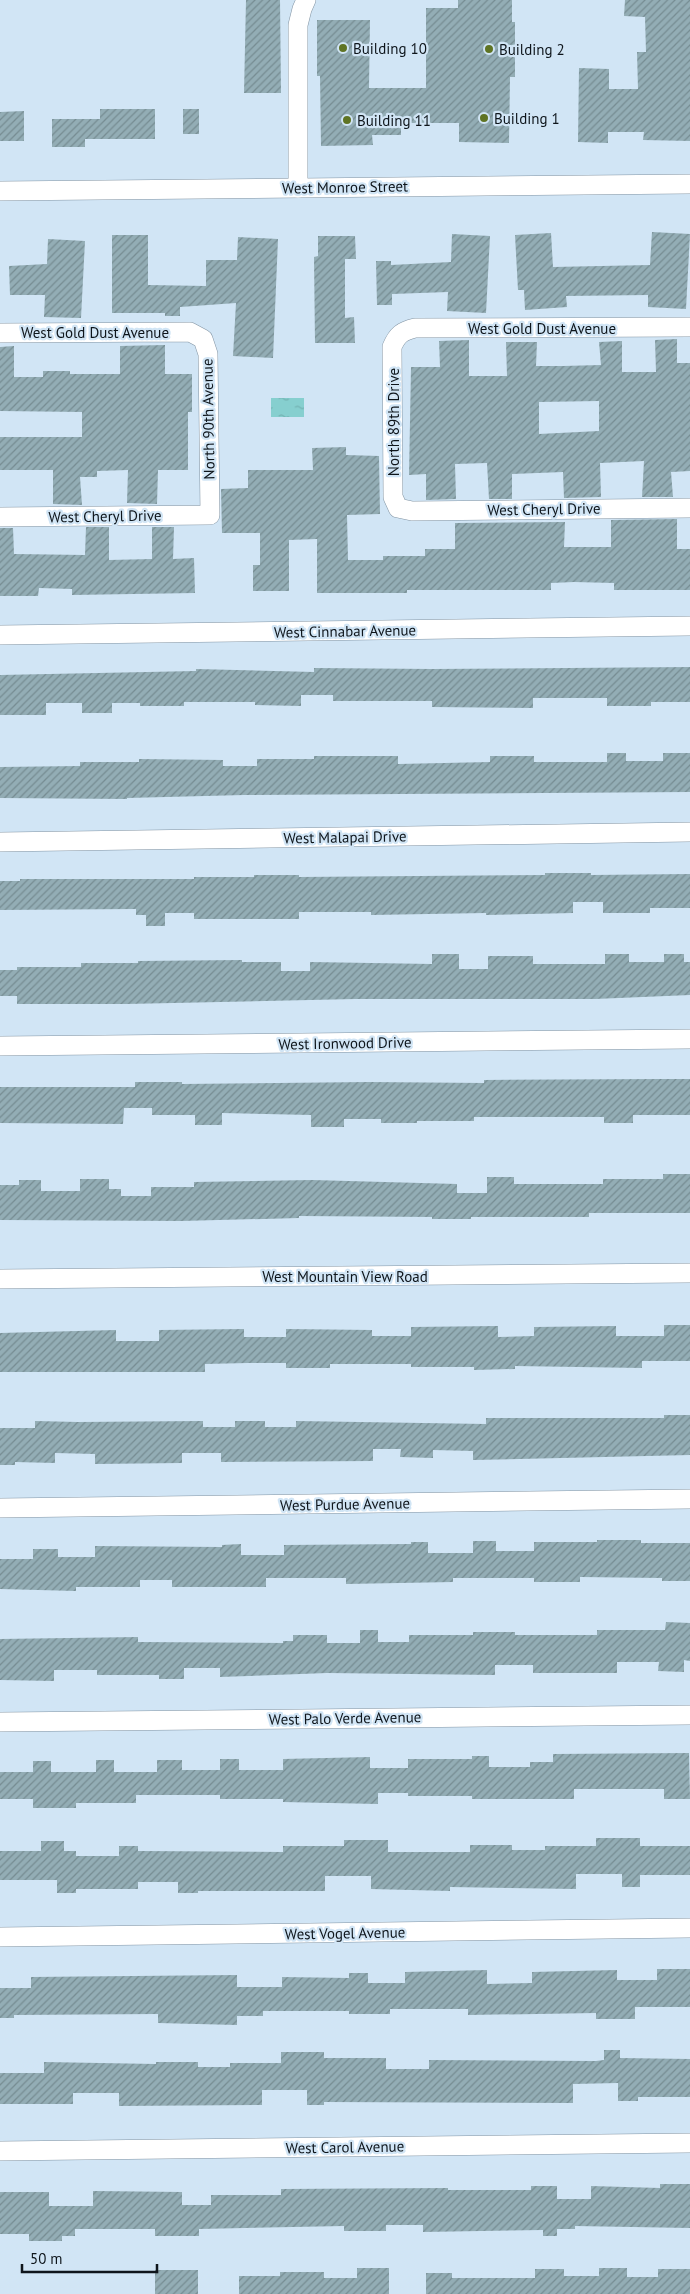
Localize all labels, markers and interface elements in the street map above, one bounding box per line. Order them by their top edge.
place label: Building 10 [353,39,427,58]
place label: Building 2 [499,40,565,59]
marker: Building 10 [337,42,349,54]
marker: Building 2 [483,43,495,55]
place label: Building 1 [494,109,560,128]
place label: Building 11 [357,111,431,130]
marker: Building 1 [478,112,490,124]
marker: Building 11 [341,114,353,126]
street label: West Monroe Street [282,176,408,198]
street label: West Gold Dust Avenue [468,319,616,338]
street label: West Gold Dust Avenue [21,323,169,342]
street label: North 90th Avenue [197,358,219,480]
street label: North 89th Drive [384,368,403,476]
street label: West Cheryl Drive [487,499,601,519]
street label: West Cheryl Drive [48,506,162,526]
street label: West Cinnabar Avenue [274,620,416,642]
street label: West Malapai Drive [283,826,407,848]
street label: West Ironwood Drive [278,1032,412,1054]
street label: West Mountain View Road [262,1267,428,1286]
street label: West Purdue Avenue [280,1493,410,1515]
street label: West Palo Verde Avenue [269,1707,421,1729]
street label: West Vogel Avenue [285,1922,405,1944]
street label: West Carol Avenue [286,2136,404,2158]
scale bar [22,2242,158,2274]
text: 50 m [30,2249,63,2268]

